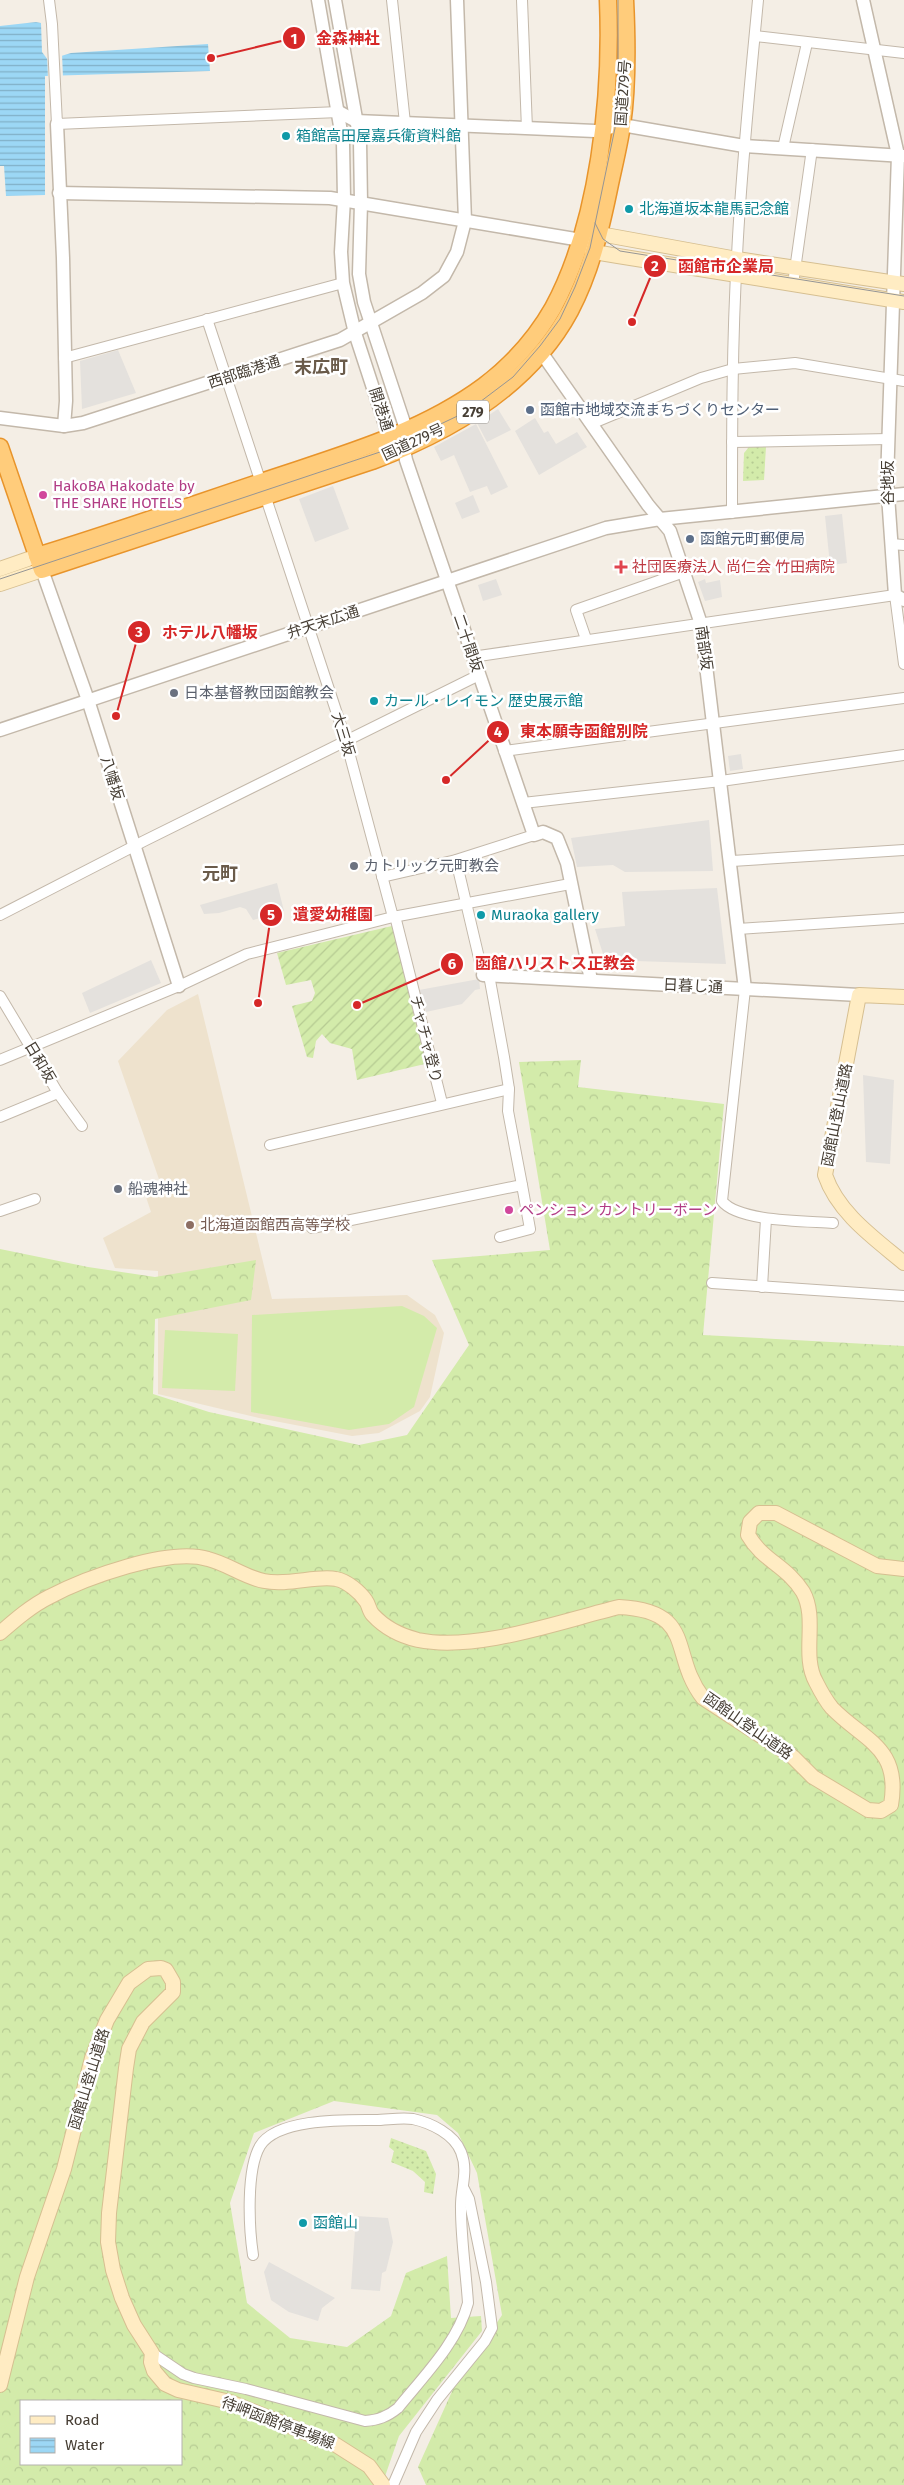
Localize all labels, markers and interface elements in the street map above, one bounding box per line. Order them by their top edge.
callout: 金森神社 [281,23,390,54]
text: 金森神社 [316,29,380,48]
text: 1 [291,30,297,48]
street label: 国道279号 [612,59,634,127]
place label: 箱館高田屋嘉兵衛資料館 [296,127,461,145]
marker: 箱館高田屋嘉兵衛資料館 [280,130,292,142]
place label: 北海道坂本龍馬記念館 [639,200,789,218]
marker: 北海道坂本龍馬記念館 [623,203,635,215]
callout: 函館市企業局 [643,250,784,281]
text: 2 [651,257,659,275]
text: 函館市企業局 [678,257,774,276]
street label: 西部臨港通 [206,352,282,392]
district label: 末広町 [294,356,348,378]
street label: 開港通 [365,385,397,433]
road number: 279 [457,401,489,424]
place label: 函館市地域交流まちづくりセンター [540,401,780,419]
marker: 函館市地域交流まちづくりセンター [524,404,536,416]
street label: 国道279号 [379,420,447,464]
street label: 谷地坂 [879,460,897,506]
place label: HakoBA Hakodate by THE SHARE HOTELS [53,477,195,512]
marker: HakoBA Hakodate by THE SHARE HOTELS [37,489,49,501]
place label: 函館元町郵便局 [700,530,805,548]
marker: 函館元町郵便局 [684,533,696,545]
place label: 社団医療法人 尚仁会 竹田病院 [632,558,835,576]
marker: 社団医療法人 尚仁会 竹田病院 [614,560,628,574]
street label: 弁天末広通 [285,602,361,642]
street label: 二十間坂 [450,612,486,674]
callout: ホテル八幡坂 [127,616,268,647]
text: 3 [134,623,143,641]
text: ホテル八幡坂 [162,623,258,642]
street label: 南部坂 [692,624,716,672]
place label: 日本基督教団函館教会 [184,684,334,702]
marker: 日本基督教団函館教会 [168,687,180,699]
place label: カール・レイモン 歴史展示館 [384,692,583,710]
marker: カール・レイモン 歴史展示館 [368,695,380,707]
street label: 大三坂 [328,710,358,758]
callout: 東本願寺函館別院 [485,716,658,747]
text: 東本願寺函館別院 [520,722,648,741]
text: 4 [494,723,503,741]
street label: 八幡坂 [97,754,127,802]
place label: カトリック元町教会 [364,857,499,875]
marker: カトリック元町教会 [348,860,360,872]
district label: 元町 [202,863,238,885]
callout: 遺愛幼稚園 [258,899,383,930]
text: 遺愛幼稚園 [293,905,373,924]
text: 5 [267,906,275,924]
place label: Muraoka gallery [491,906,599,924]
marker: Muraoka gallery [475,909,487,921]
callout: 函館ハリストス正教会 [440,948,645,979]
text: 函館ハリストス正教会 [475,954,635,973]
text: 6 [448,955,457,973]
street label: 日暮し通 [663,975,723,997]
street label: チャチャ登り [406,993,446,1085]
street label: 日和坂 [21,1038,59,1086]
street label: 函館山登山道路 [818,1062,856,1168]
place label: 船魂神社 [128,1180,188,1198]
marker: 船魂神社 [112,1183,124,1195]
place label: ペンション カントリーボーン [519,1201,717,1219]
marker: ペンション カントリーボーン [503,1204,515,1216]
place label: 北海道函館西高等学校 [200,1216,350,1234]
marker: 北海道函館西高等学校 [184,1219,196,1231]
street label: 函館山登山道路 [700,1689,796,1763]
street label: 函館山登山道路 [65,2026,113,2132]
place label: 函館山 [313,2214,358,2232]
marker: 函館山 [297,2217,309,2229]
street label: 待岬函館停車場線 [219,2393,337,2453]
legend [20,2400,182,2465]
text: Road [65,2411,100,2429]
text: Water [65,2436,104,2454]

